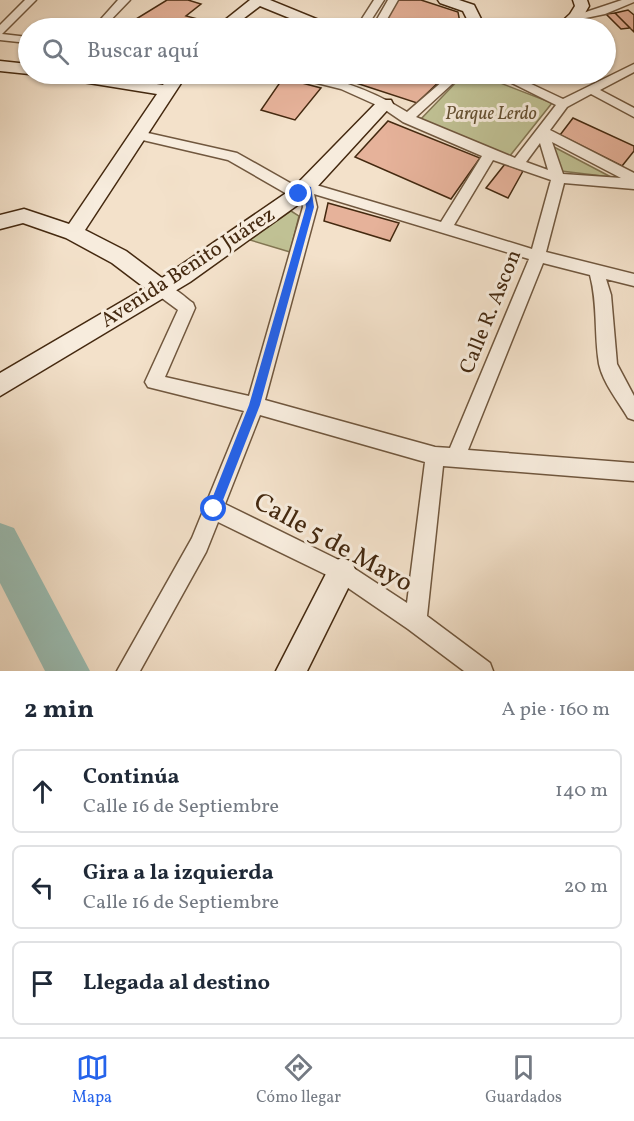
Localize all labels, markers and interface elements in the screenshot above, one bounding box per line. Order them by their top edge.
search box [18,18,616,84]
icon: search [39,35,72,68]
text: Buscar aquí [87,36,199,67]
park label: Parque Lerdo [445,102,537,127]
route end [285,180,311,206]
street label: Avenida Benito Juárez [95,201,281,335]
street label: Calle R. Ascon [453,246,529,378]
street label: Calle 5 de Mayo [247,484,419,602]
route start [200,495,226,521]
text: 2 min [24,692,94,728]
text: A pie · 160 m [501,696,610,724]
text: Continúa [83,762,180,793]
icon: ahead [26,775,59,808]
text: 140 m [555,777,608,805]
text: Calle 16 de Septiembre [83,793,279,821]
text: Gira a la izquierda [83,858,274,889]
icon: left [26,871,59,904]
text: 20 m [564,873,608,901]
text: Calle 16 de Septiembre [83,889,279,917]
icon: arrive [26,967,59,1000]
text: Llegada al destino [83,968,270,999]
tab: Mapa [72,1051,112,1109]
tab: Cómo llegar [256,1051,341,1109]
tab: Guardados [485,1051,562,1109]

